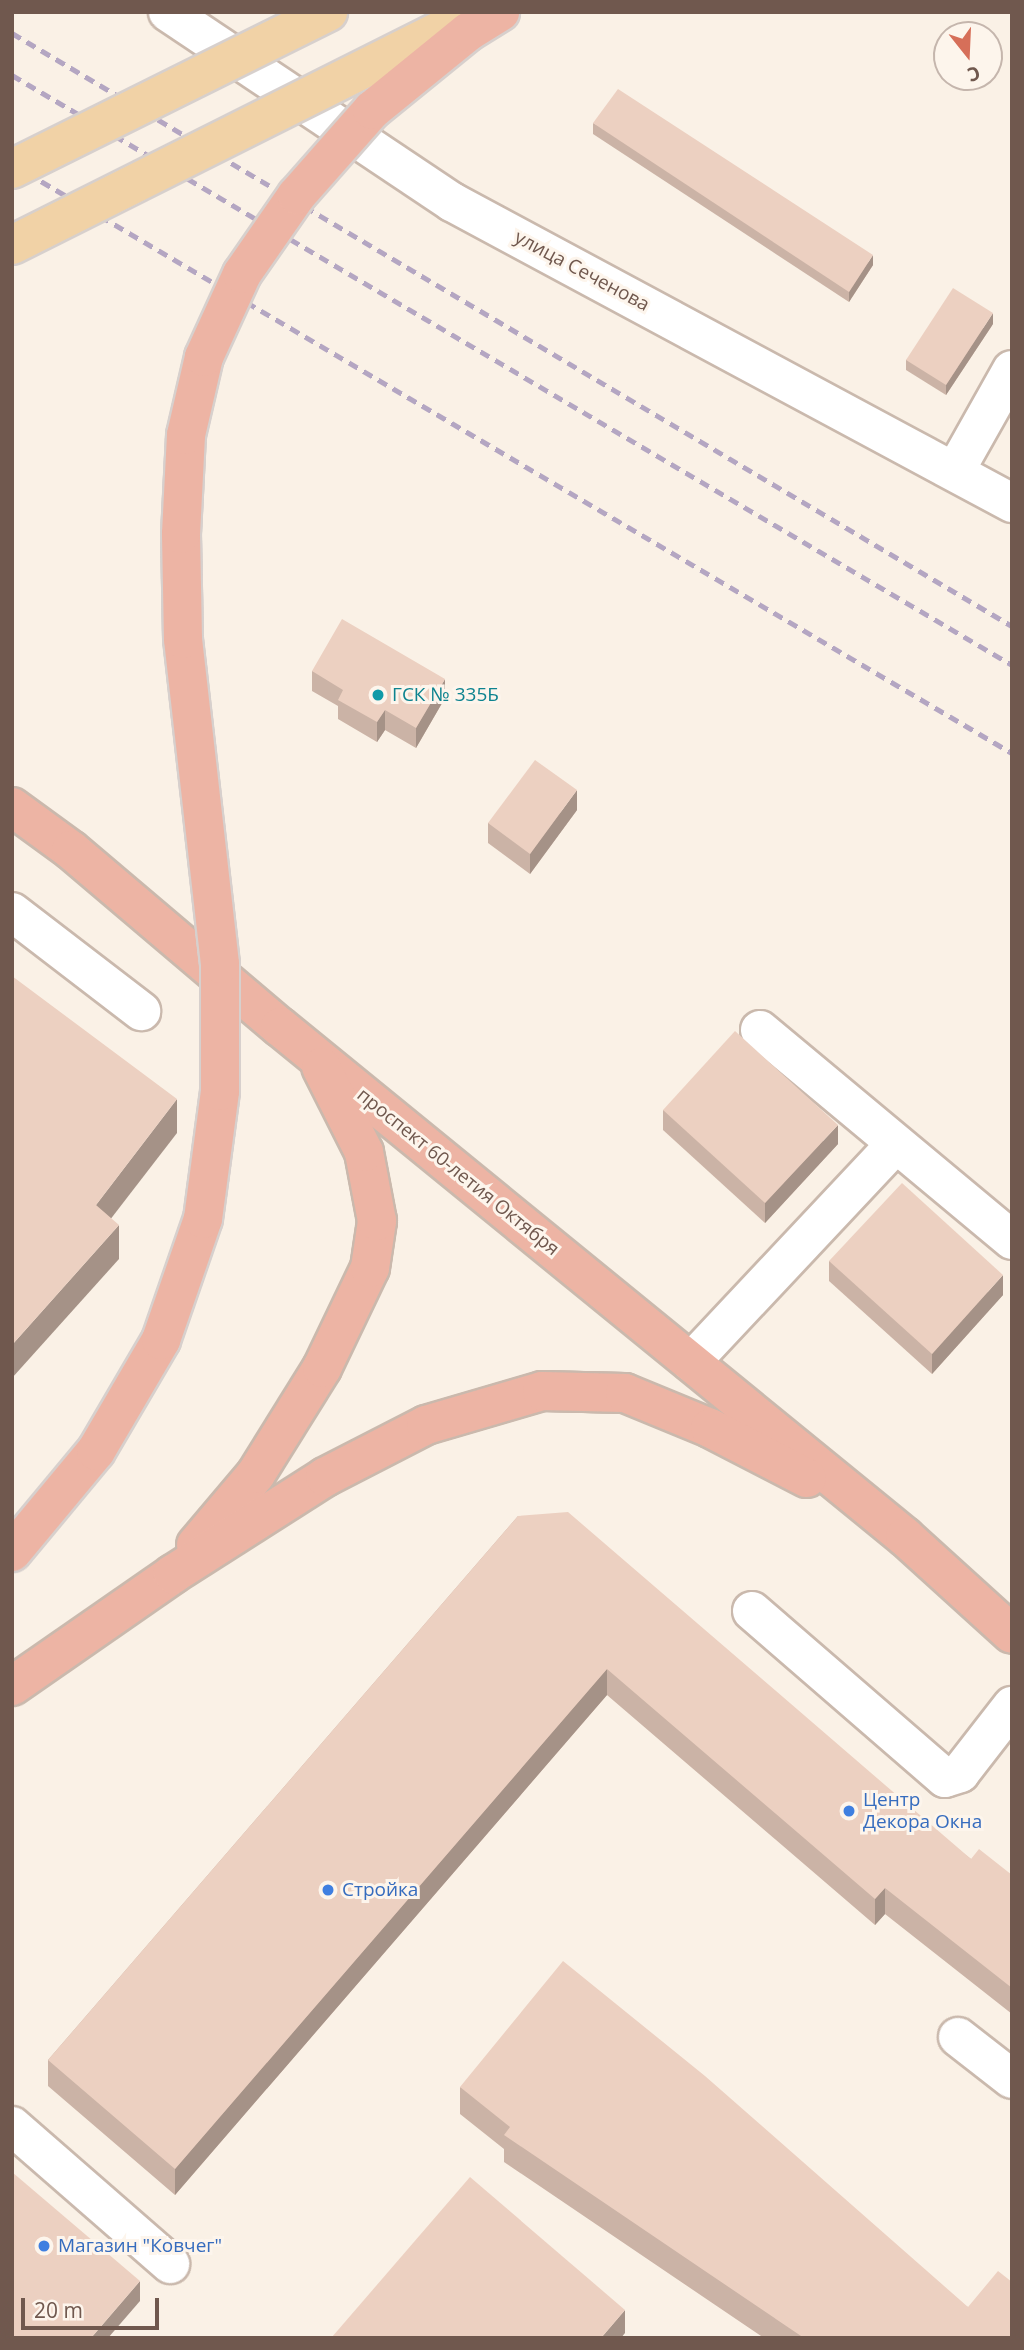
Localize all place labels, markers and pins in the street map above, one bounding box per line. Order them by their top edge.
place label: ГСК № 335Б [392,684,499,706]
marker: ГСК № 335Б [370,687,386,703]
place label: Центр Декора Окна [863,1789,982,1833]
marker: Центр Декора Окна [841,1803,857,1819]
place label: Стройка [342,1879,418,1901]
marker: Стройка [320,1882,336,1898]
place label: Магазин "Ковчег" [58,2235,222,2257]
marker: Магазин "Ковчег" [36,2238,52,2254]

